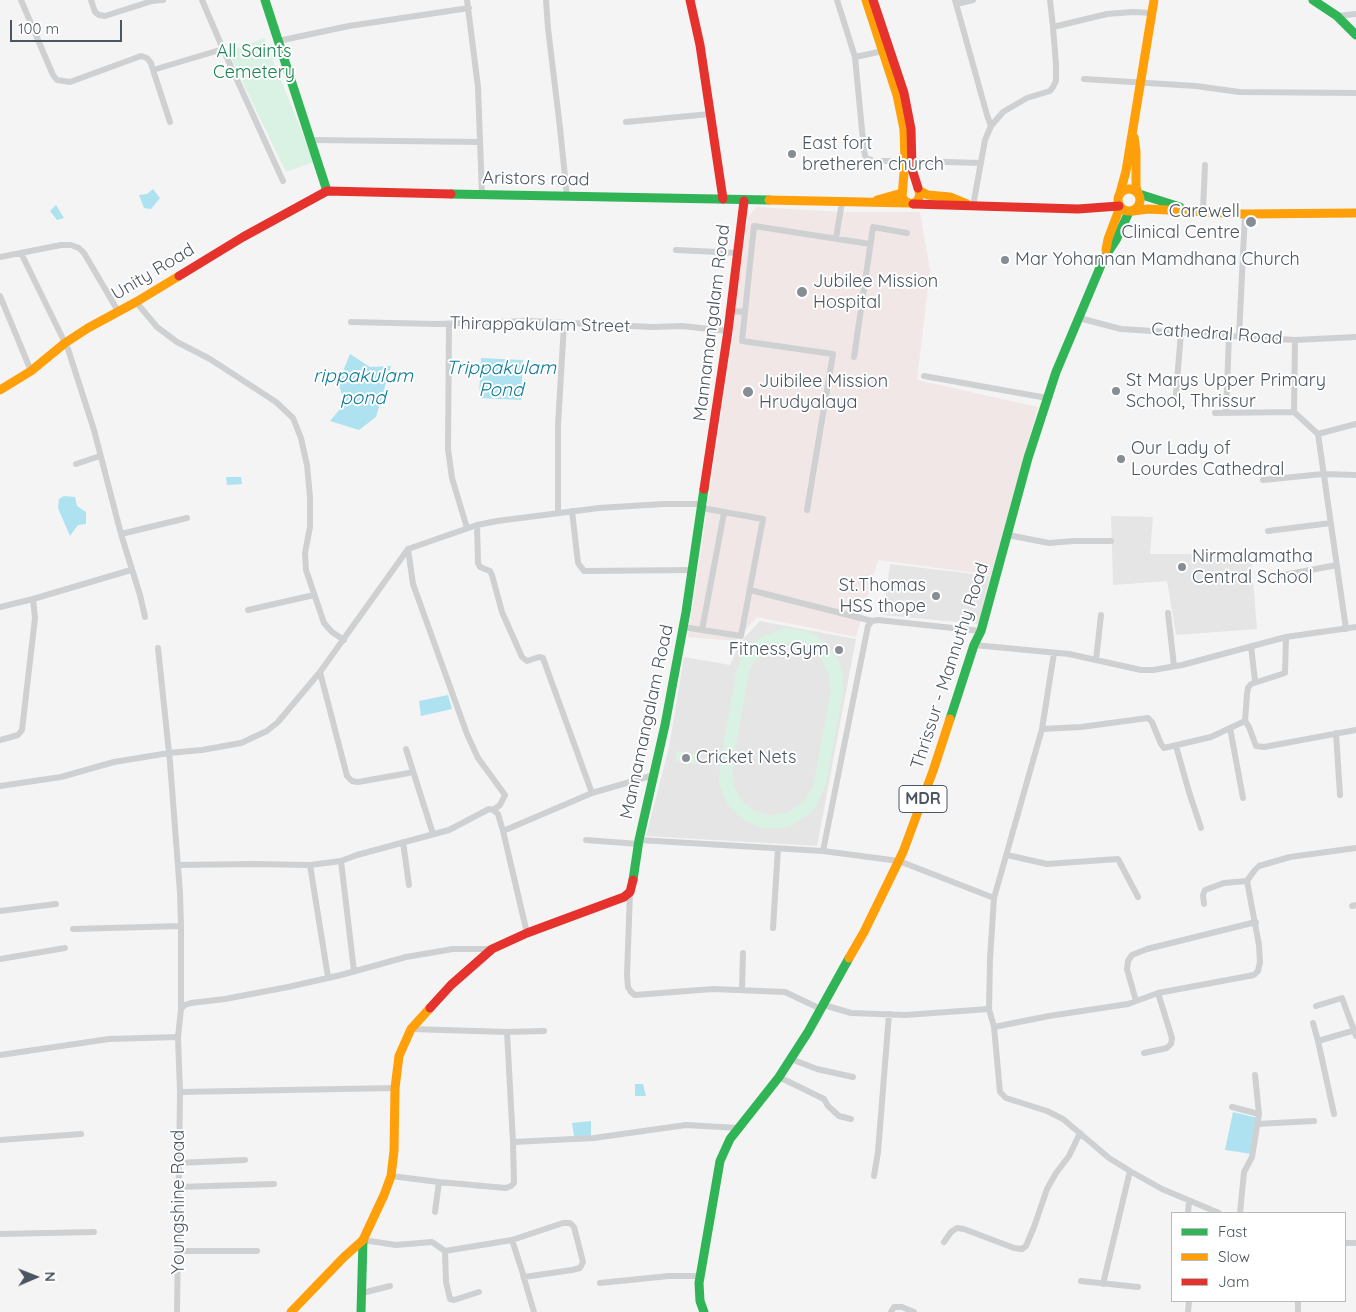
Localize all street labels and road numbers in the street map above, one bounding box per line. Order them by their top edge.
street label: Aristors road [482,167,590,191]
street label: Mannamangalam Road [689,223,735,423]
street label: Unity Road [108,239,198,305]
street label: Thirappakulam Street [450,313,630,337]
street label: Cathedral Road [1151,319,1283,349]
street label: Thrissur - Mannuthy Road [906,560,994,772]
street label: Mannamangalam Road [616,623,678,821]
road number: MDR [899,786,947,812]
street label: Youngshine Road [168,1130,190,1274]

